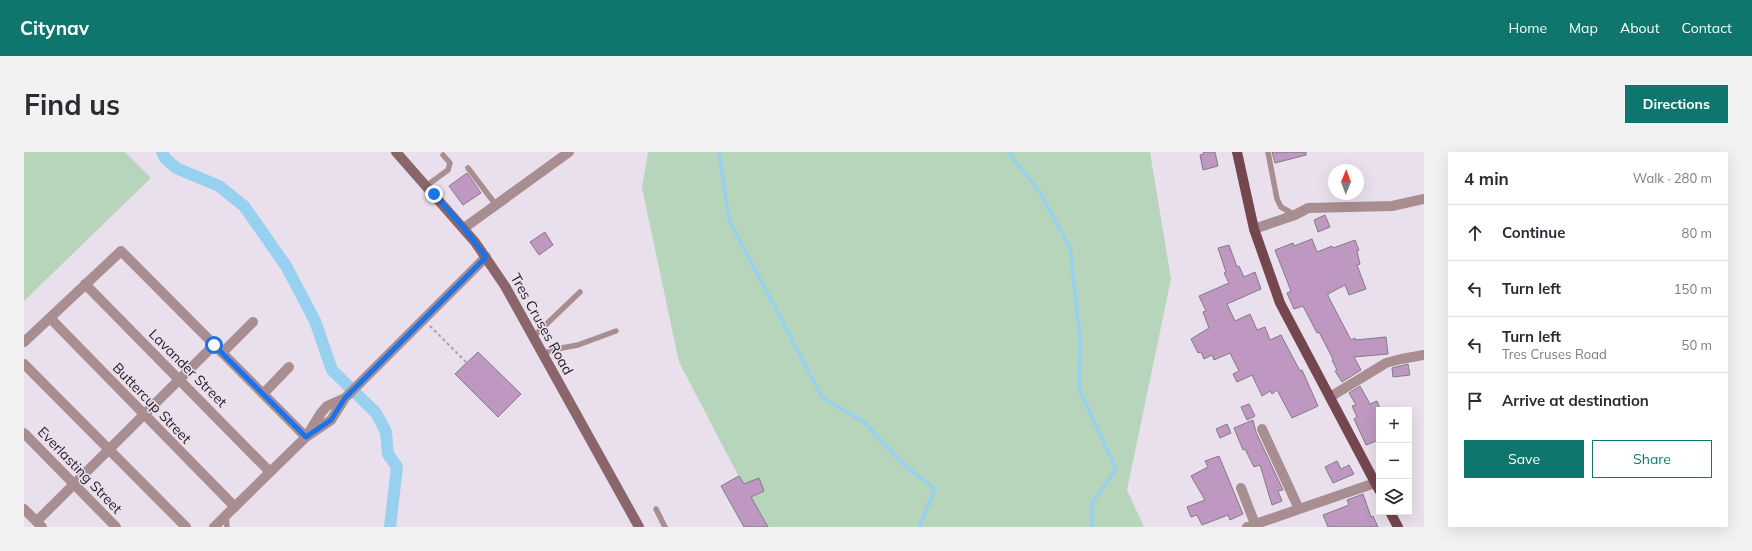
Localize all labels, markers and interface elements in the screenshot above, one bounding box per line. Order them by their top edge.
text: Citynav [20,16,89,40]
text: Home [1508,19,1547,37]
text: Map [1569,19,1598,37]
text: About [1620,19,1660,37]
text: Contact [1682,19,1732,37]
button: Directions [1625,85,1728,123]
text: Find us [24,87,120,122]
north arrow [1328,164,1364,200]
text: 4 min [1464,168,1509,189]
text: Walk · 280 m [1633,170,1712,186]
route end [425,185,443,203]
icon: ahead [1464,222,1486,244]
text: Continue [1502,223,1565,242]
text: 80 m [1682,225,1712,241]
street label: Tres Cruses Road [507,270,577,378]
icon: left [1464,278,1486,300]
text: Turn left [1502,279,1561,298]
text: 150 m [1674,281,1712,297]
street label: Lavander Street [145,325,231,411]
text: Turn left [1502,327,1561,346]
icon: left [1464,334,1486,356]
route start [205,336,223,354]
text: 50 m [1682,337,1712,353]
text: Tres Cruses Road [1502,346,1607,362]
street label: Buttercup Street [109,359,195,447]
icon: arrive [1464,390,1486,412]
text: Arrive at destination [1502,391,1649,410]
map controls [1376,407,1412,515]
button: + [1376,407,1412,443]
street label: Everlasting Street [34,423,126,517]
button: Save [1464,440,1584,478]
button: Share [1592,440,1712,478]
button: − [1376,443,1412,479]
button: layers [1376,479,1412,515]

